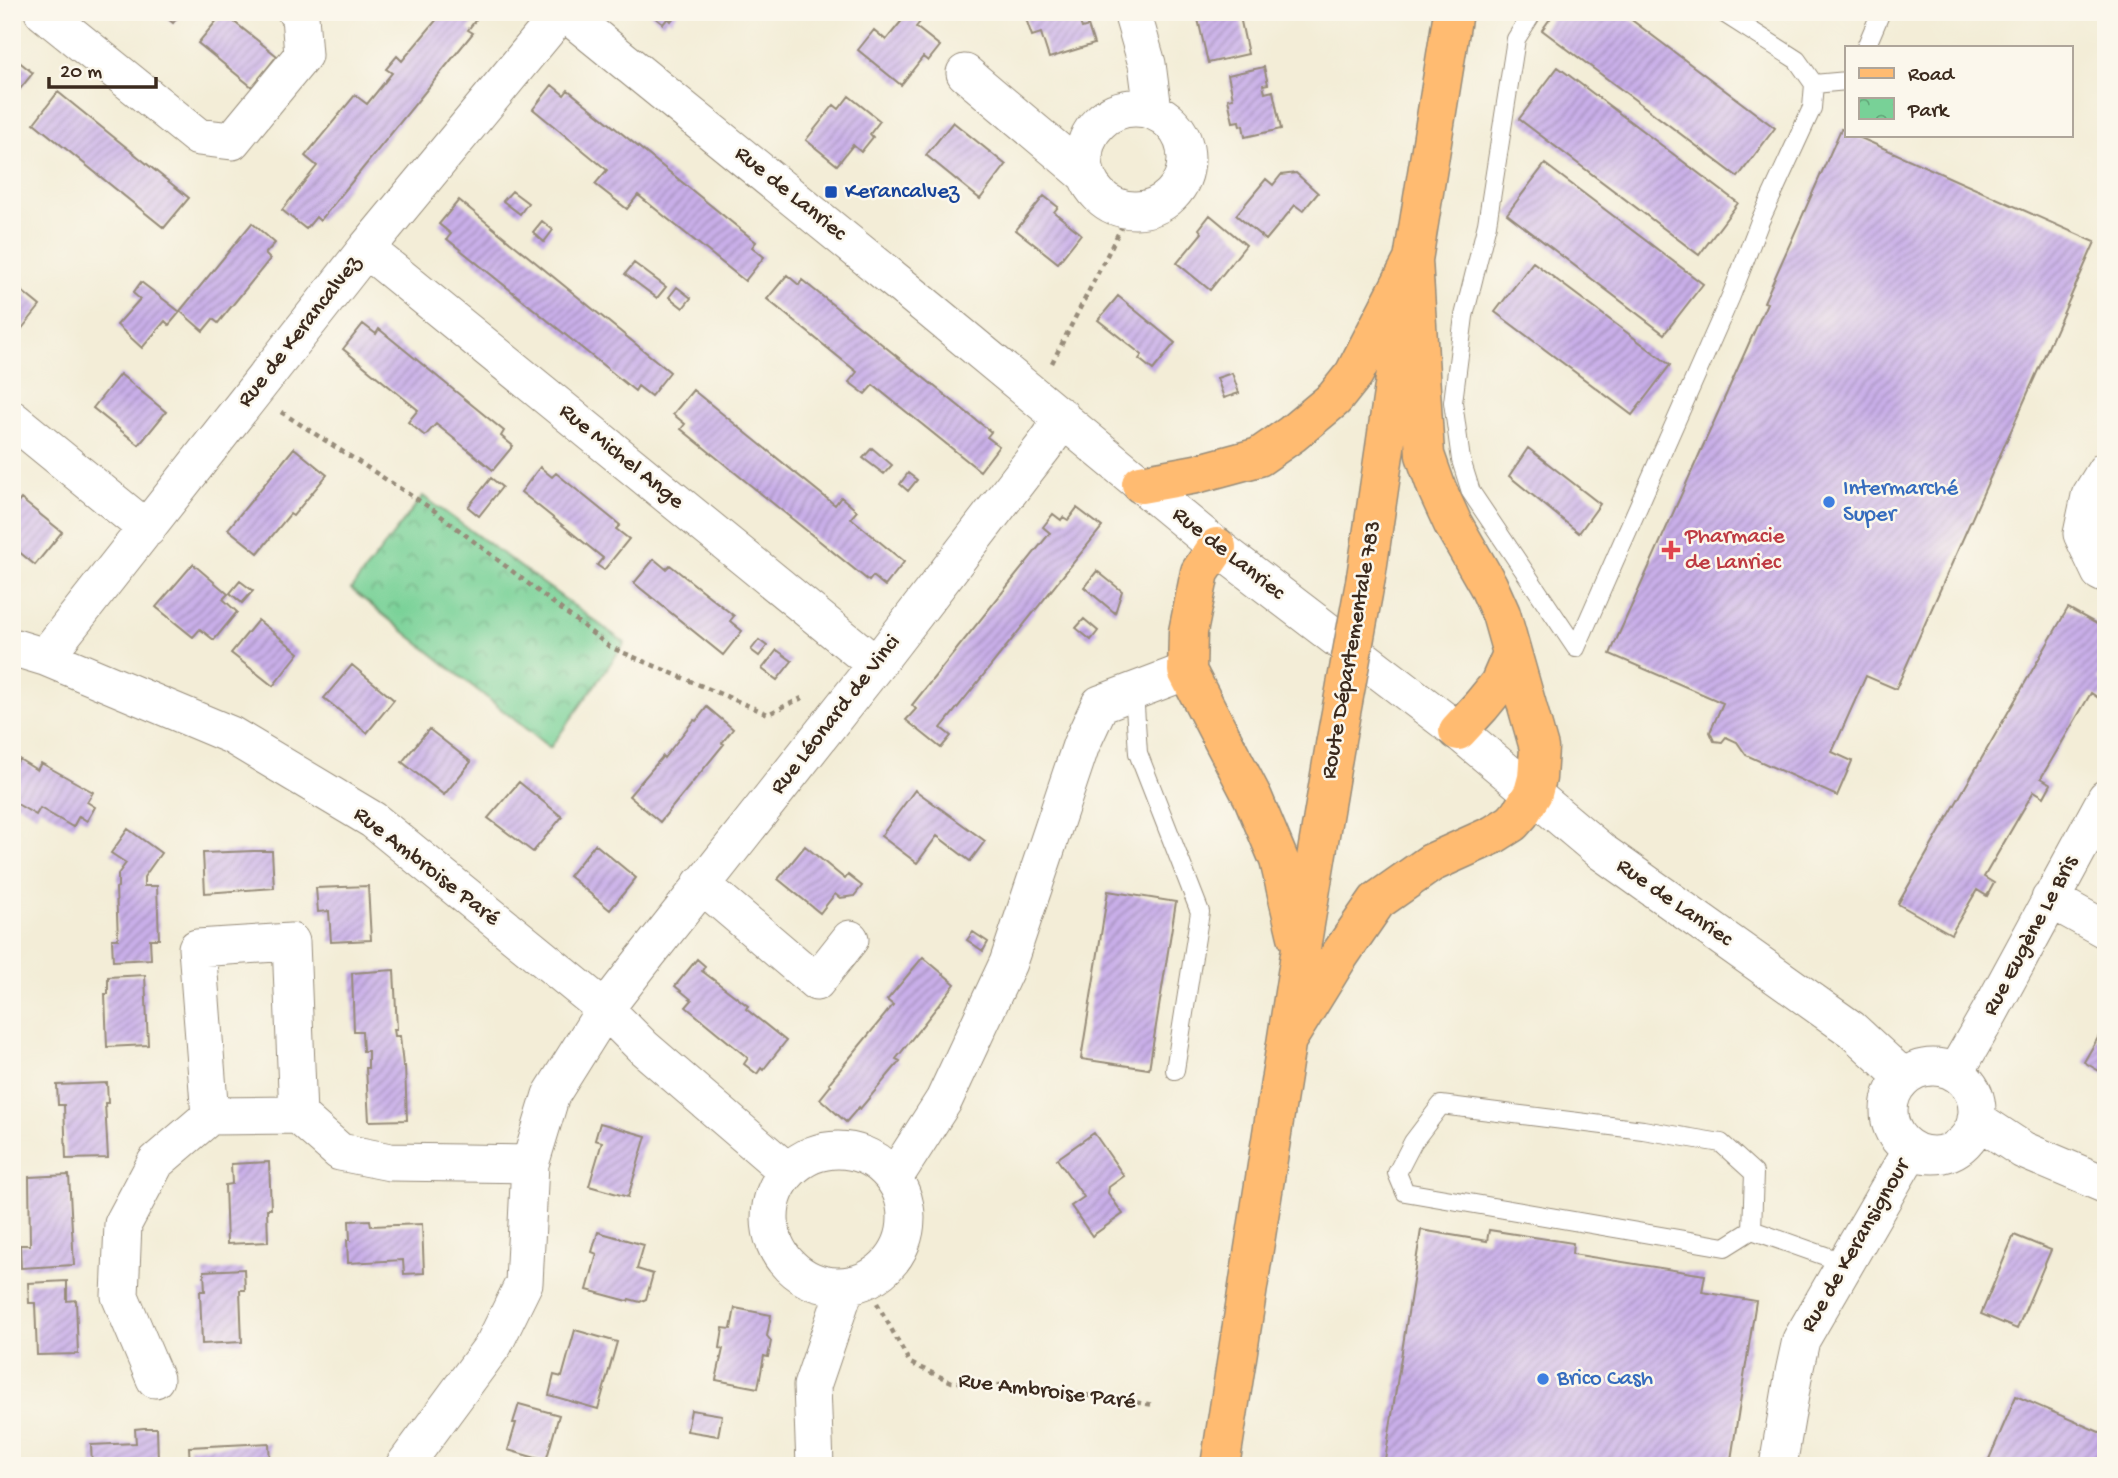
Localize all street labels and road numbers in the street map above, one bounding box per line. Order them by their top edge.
street label: Rue de Lanriec [729,141,852,248]
street label: Rue de Kerancalvez [232,250,368,413]
street label: Rue Michel Ange [553,398,690,516]
street label: Rue de Lanriec [1166,502,1291,607]
street label: Route Départementale 783 [1316,519,1388,781]
street label: Rue Léonard de Vinci [765,630,907,800]
street label: Rue Ambroise Paré [347,801,506,933]
street label: Rue Eugène Le Bris [1977,851,2085,1021]
street label: Rue de Lanriec [1611,853,1738,954]
street label: Rue de Keransignour [1795,1153,1918,1337]
street label: Rue Ambroise Paré [957,1368,1138,1416]

